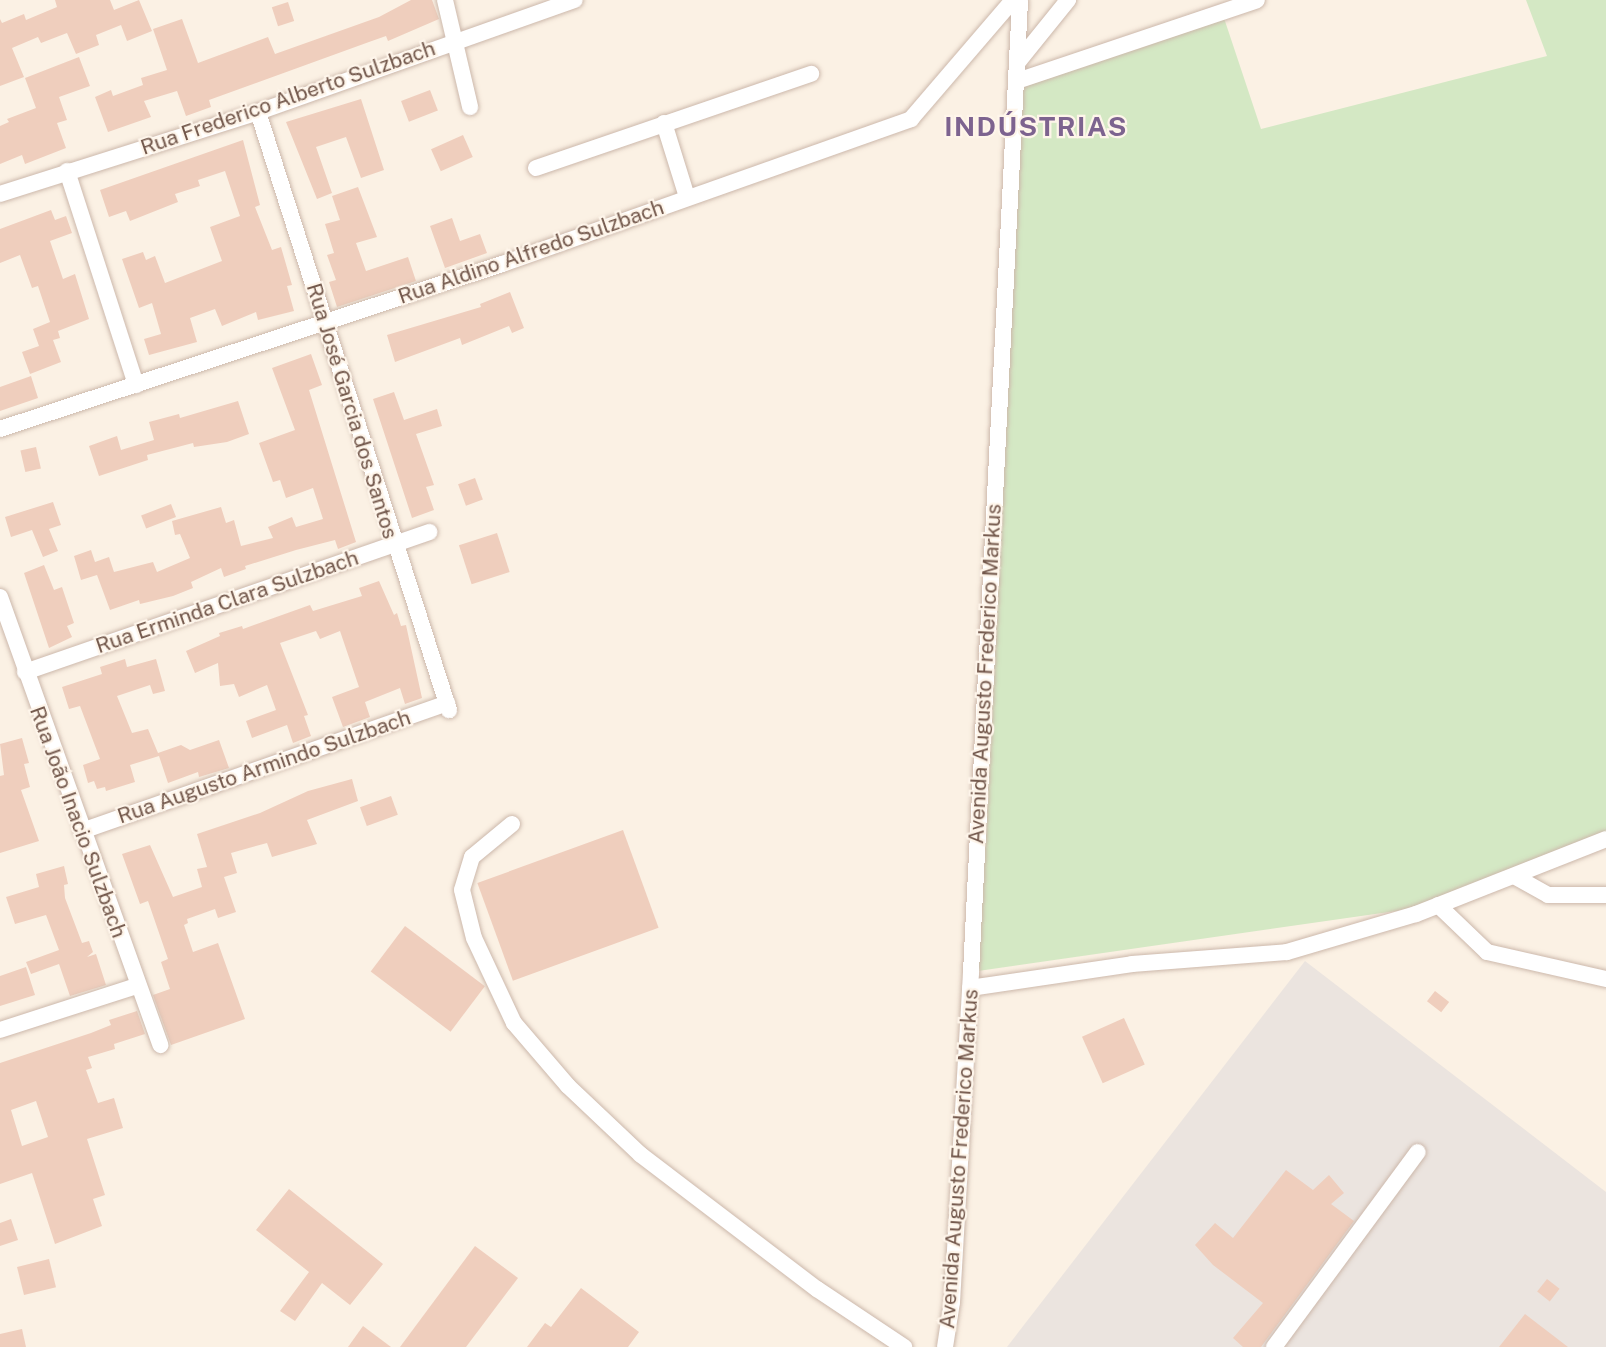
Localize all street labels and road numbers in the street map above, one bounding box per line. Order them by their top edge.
street label: Rua Frederico Alberto Sulzbach [137,36,439,160]
street label: Rua Aldino Alfredo Sulzbach [395,195,667,309]
street label: Rua José Garcia dos Santos [301,280,403,542]
street label: Avenida Augusto Frederico Markus [963,503,1007,845]
street label: Rua Erminda Clara Sulzbach [92,545,362,659]
street label: Rua João Inacio Sulzbach [24,703,132,941]
street label: Rua Augusto Armindo Sulzbach [114,705,414,829]
street label: Avenida Augusto Frederico Markus [935,988,983,1330]

